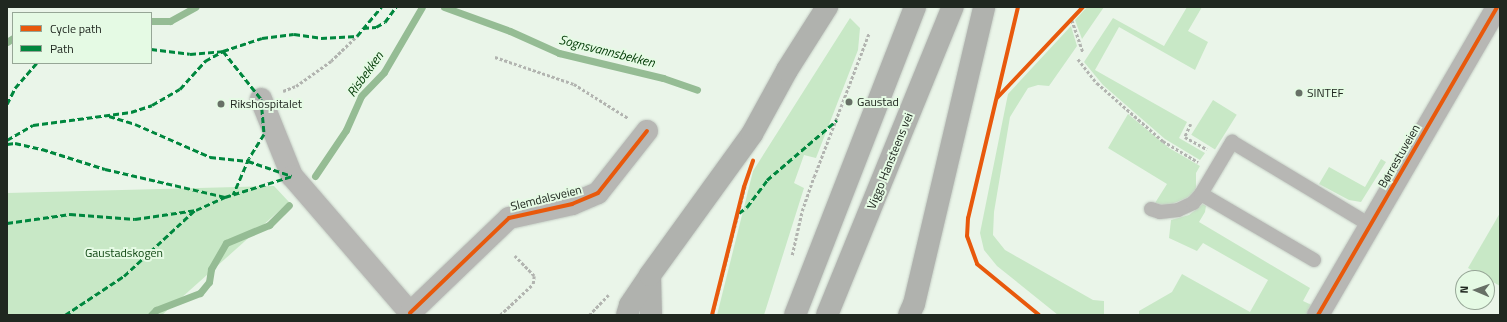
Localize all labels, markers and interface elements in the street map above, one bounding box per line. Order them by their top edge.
legend [12,12,152,64]
text: Cycle path [50,19,102,38]
water label: Sognsvannsbekken [558,32,656,70]
text: Path [50,39,74,58]
water label: Risbekken [343,48,387,100]
place label: SINTEF [1307,86,1344,100]
marker: SINTEF [1294,88,1304,98]
place label: Gaustad [857,95,899,109]
place label: Rikshospitalet [230,97,302,111]
marker: Gaustad [844,97,854,107]
marker: Rikshospitalet [215,98,227,110]
street label: Viggo Hansteens vei [864,111,916,211]
street label: Børrestuveien [1375,122,1423,190]
street label: Slemdalsveien [509,182,583,214]
park label: Gaustadskogen [85,246,163,260]
north arrow [1455,270,1495,310]
text: N [1456,286,1472,294]

